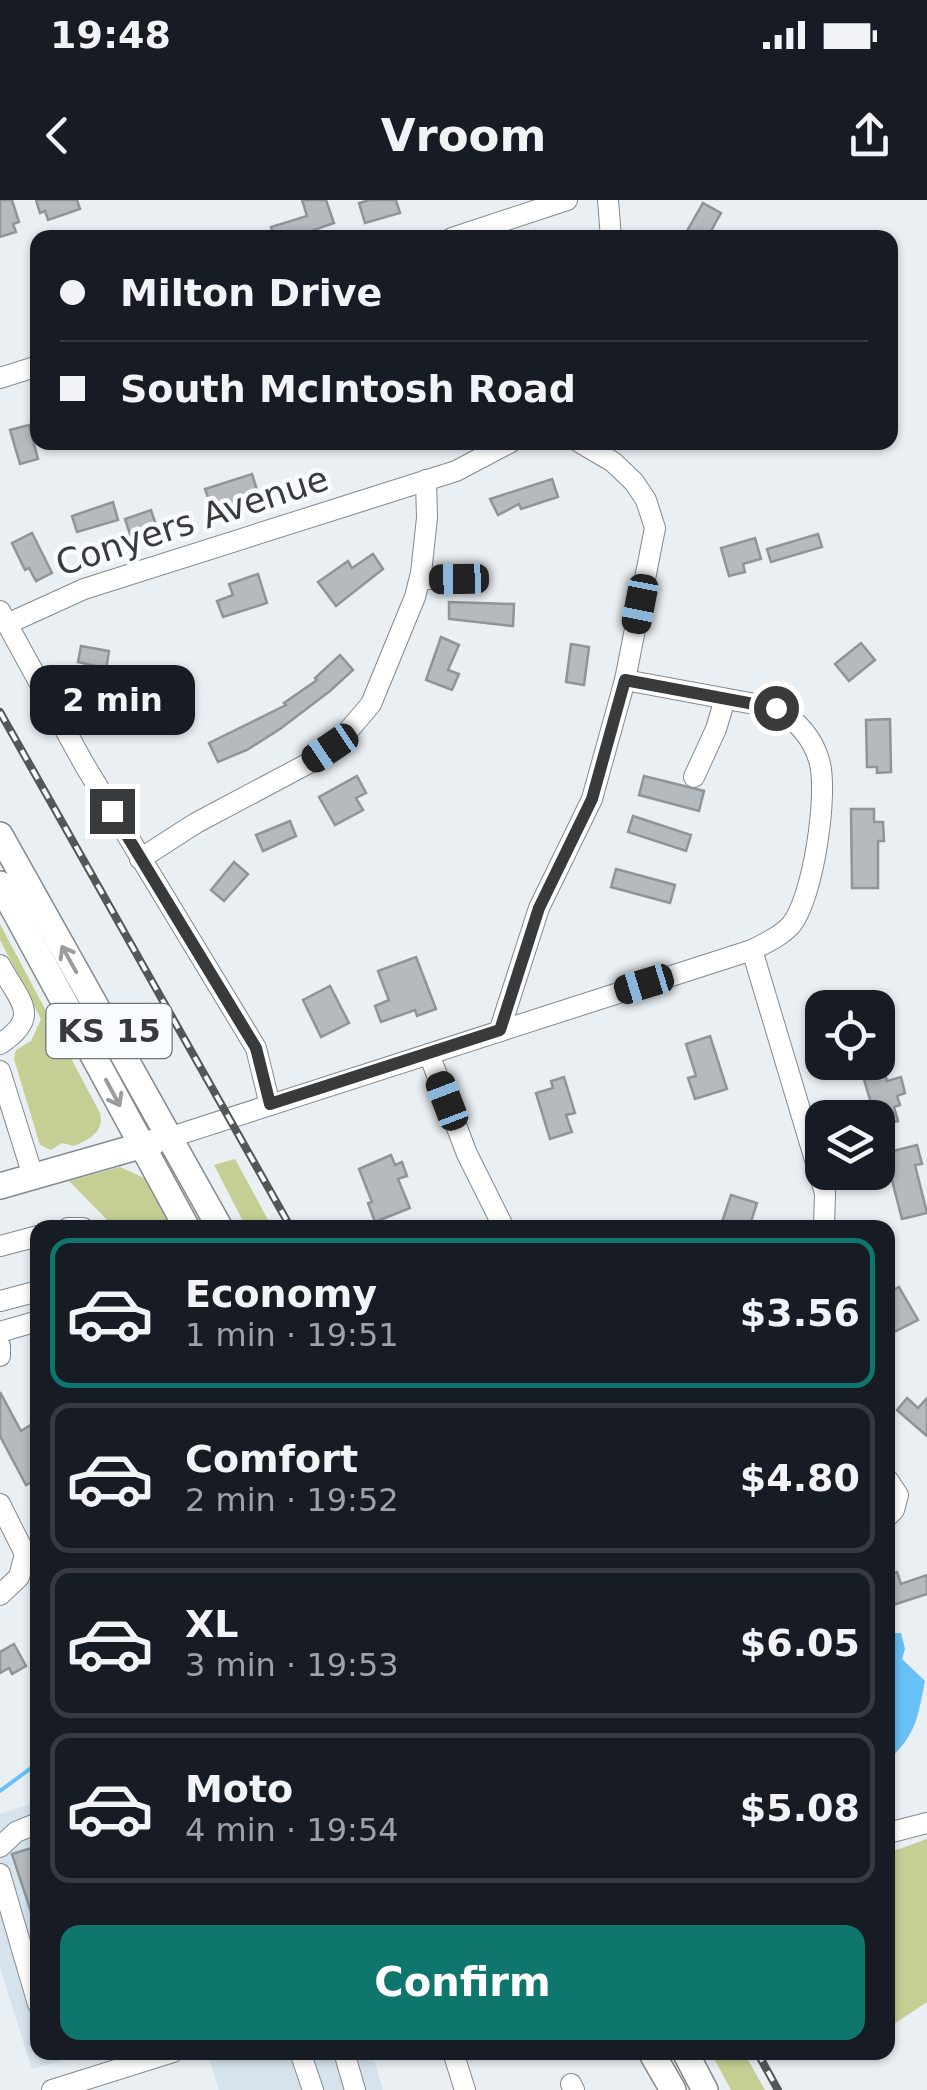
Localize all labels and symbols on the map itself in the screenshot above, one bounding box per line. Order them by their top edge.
street label: Conyers Avenue [51,458,333,584]
car [429,563,489,595]
car [620,572,660,636]
callout: 2 min [29,666,194,736]
route start [754,686,799,731]
car [297,719,363,777]
route end [90,789,135,834]
one-way arrow [59,945,79,975]
car [611,961,677,1007]
road number: KS 15 [46,1004,172,1058]
car [422,1068,472,1134]
one-way arrow [103,1078,123,1108]

